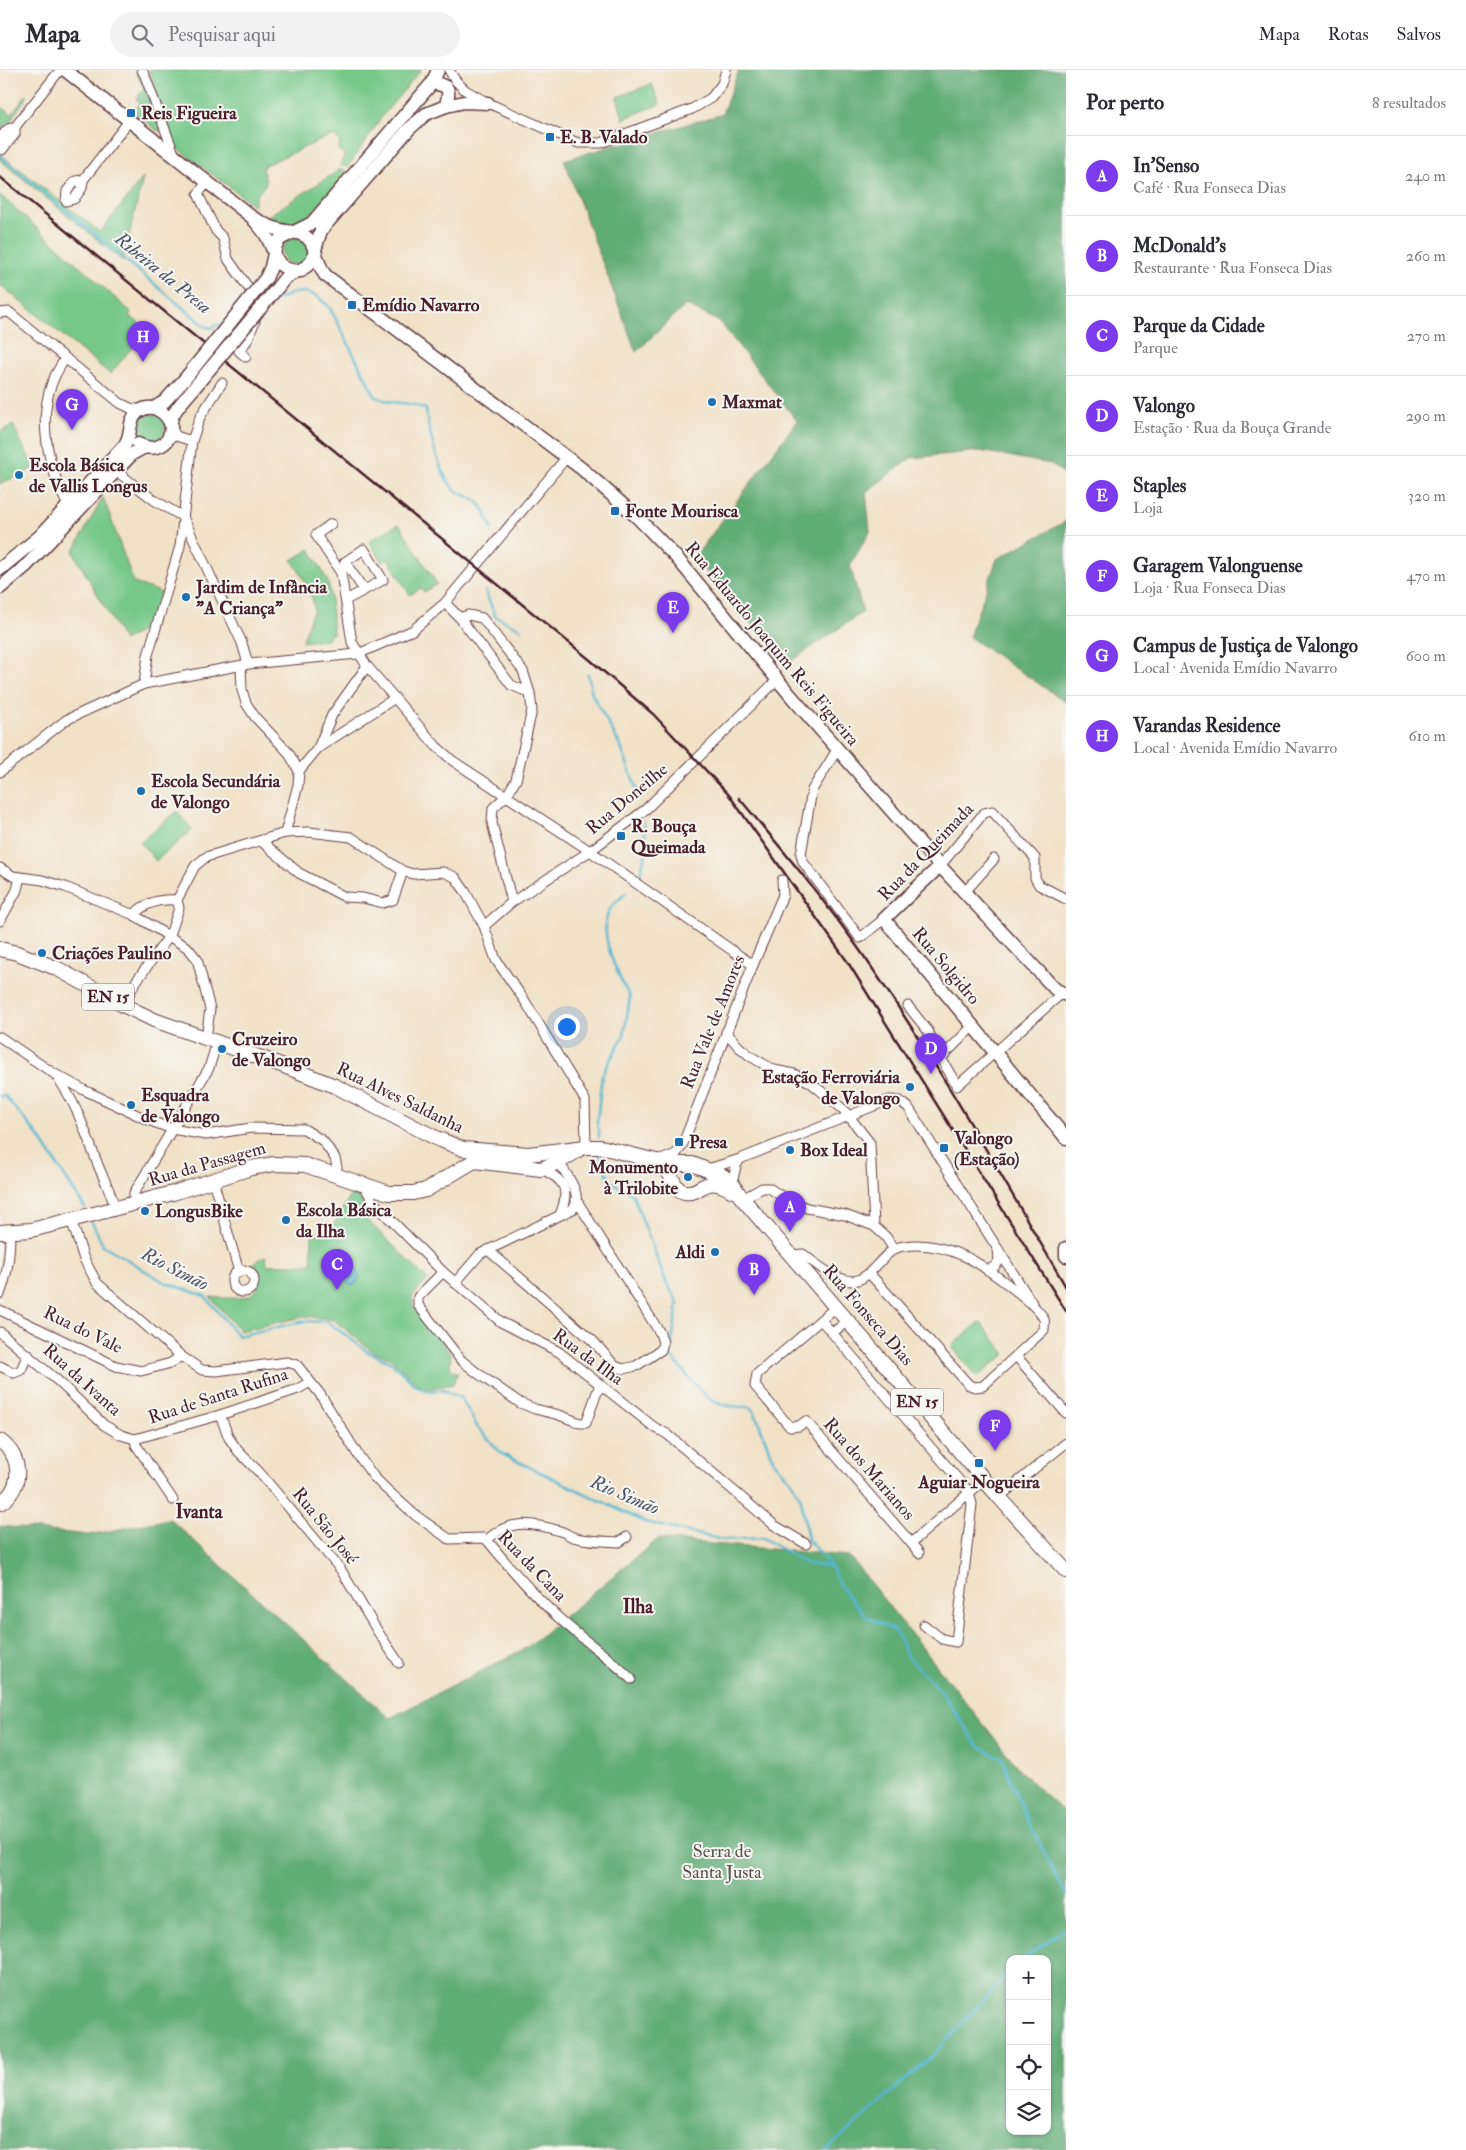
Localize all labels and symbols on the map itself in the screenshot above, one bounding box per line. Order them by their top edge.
place label: Reis Figueira [141,102,237,125]
marker: Reis Figueira [125,107,137,119]
place label: E. B. Valado [560,126,648,149]
marker: E. B. Valado [544,131,556,143]
water label: Ribeira da Presa [109,226,216,319]
place label: Emídio Navarro [362,294,480,317]
marker: Emídio Navarro [346,299,358,311]
pin: H [127,321,159,362]
pin: G [56,389,88,430]
place label: Maxmat [721,391,782,414]
marker: Maxmat [706,396,718,408]
place label: Escola Básica de Vallis Longus [29,454,147,498]
marker: Escola Básica de Vallis Longus [13,469,25,481]
place label: Fonte Mourisca [625,500,739,523]
marker: Fonte Mourisca [609,505,621,517]
street label: Rua Eduardo Joaquim Reis Figueira [680,537,865,751]
place label: Jardim de Infância "A Criança" [195,576,328,620]
marker: Jardim de Infância "A Criança" [180,591,192,603]
pin: E [657,592,689,633]
street label: Rua Doneilhe [581,758,673,840]
place label: Escola Secundária de Valongo [151,770,281,814]
marker: Escola Secundária de Valongo [135,785,147,797]
street label: Rua da Queimada [873,798,979,906]
place label: R. Bouça Queimada [631,815,706,859]
marker: R. Bouça Queimada [615,830,627,842]
street label: Rua Solgidro [907,923,985,1010]
place label: Criações Paulino [52,942,172,965]
marker: Criações Paulino [36,947,48,959]
street label: Rua Vale de Amores [676,952,750,1092]
road number: EN 15 [82,984,134,1010]
your location [554,1014,580,1040]
place label: Cruzeiro de Valongo [232,1028,311,1072]
pin: D [915,1033,947,1074]
marker: Cruzeiro de Valongo [216,1043,228,1055]
street label: Rua Alves Saldanha [333,1057,468,1139]
place label: Estação Ferroviária de Valongo [761,1066,901,1110]
marker: Estação Ferroviária de Valongo [904,1081,916,1093]
place label: Esquadra de Valongo [141,1084,220,1128]
marker: Esquadra de Valongo [125,1099,137,1111]
place label: Valongo (Estação) [953,1127,1020,1171]
place label: Presa [689,1131,728,1154]
street label: Rua da Passagem [146,1136,268,1192]
marker: Presa [673,1136,685,1148]
place label: Box Ideal [800,1139,868,1162]
marker: Valongo (Estação) [938,1142,950,1154]
marker: Box Ideal [784,1144,796,1156]
place label: Monumento à Trilobite [588,1156,678,1200]
marker: Monumento à Trilobite [682,1171,694,1183]
pin: A [774,1191,806,1232]
place label: Escola Básica da Ilha [296,1199,392,1243]
place label: LongusBike [155,1200,243,1223]
marker: LongusBike [139,1205,151,1217]
marker: Escola Básica da Ilha [280,1214,292,1226]
water label: Rio Simão [136,1241,213,1296]
place label: Aldi [674,1241,705,1264]
marker: Aldi [709,1246,721,1258]
pin: C [321,1249,353,1290]
pin: B [738,1254,770,1295]
street label: Rua Fonseca Dias [818,1259,918,1371]
street label: Rua do Vale [40,1301,127,1359]
street label: Rua da Ilha [548,1324,628,1391]
street label: Rua da Ivanta [38,1339,126,1422]
street label: Rua de Santa Rufina [145,1362,291,1429]
road number: EN 15 [891,1388,943,1415]
pin: F [979,1410,1011,1451]
street label: Rua dos Marianos [818,1413,920,1525]
marker: Aguiar Nogueira [973,1457,985,1469]
water label: Rio Simão [586,1469,663,1520]
place label: Aguiar Nogueira [917,1471,1040,1494]
street label: Rua São José [287,1483,363,1570]
district label: Ivanta [176,1500,224,1524]
street label: Rua da Cana [492,1525,572,1607]
district label: Ilha [623,1595,654,1619]
park label: Serra de Santa Justa [682,1840,762,1884]

